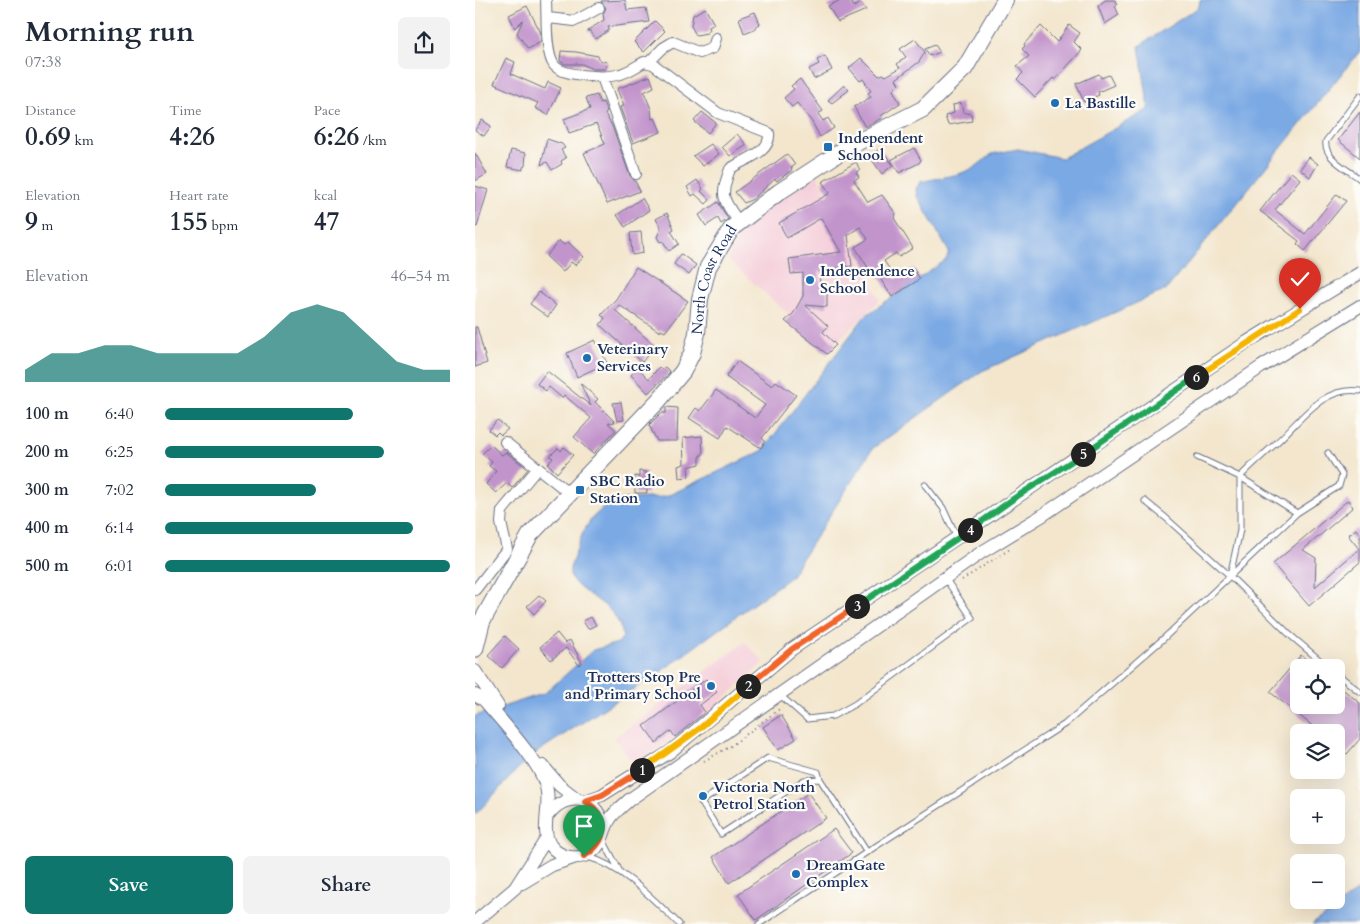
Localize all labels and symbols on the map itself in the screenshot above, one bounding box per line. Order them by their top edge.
place label: La Bastille [1065,93,1136,113]
marker: La Bastille [1049,97,1061,109]
place label: Independent School [838,128,924,165]
marker: Independent School [822,141,834,153]
street label: North Coast Road [687,221,741,335]
pin [1279,258,1321,309]
place label: Independence School [820,261,915,298]
marker: Independence School [804,274,816,286]
place label: Veterinary Services [597,339,669,376]
marker: Veterinary Services [581,352,593,364]
pin: 6 [1183,364,1209,390]
pin: 5 [1071,442,1095,466]
place label: SBC Radio Station [590,471,665,508]
marker: SBC Radio Station [574,484,586,496]
pin: 4 [957,518,983,542]
pin: 3 [845,594,869,618]
place label: Trotters Stop Pre and Primary School [565,667,702,704]
pin: 2 [735,674,761,698]
marker: Trotters Stop Pre and Primary School [705,680,717,692]
pin: 1 [629,758,655,782]
place label: Victoria North Petrol Station [713,777,816,814]
marker: Victoria North Petrol Station [697,790,709,802]
pin [563,805,605,856]
place label: DreamGate Complex [806,855,885,892]
marker: DreamGate Complex [790,868,802,880]

